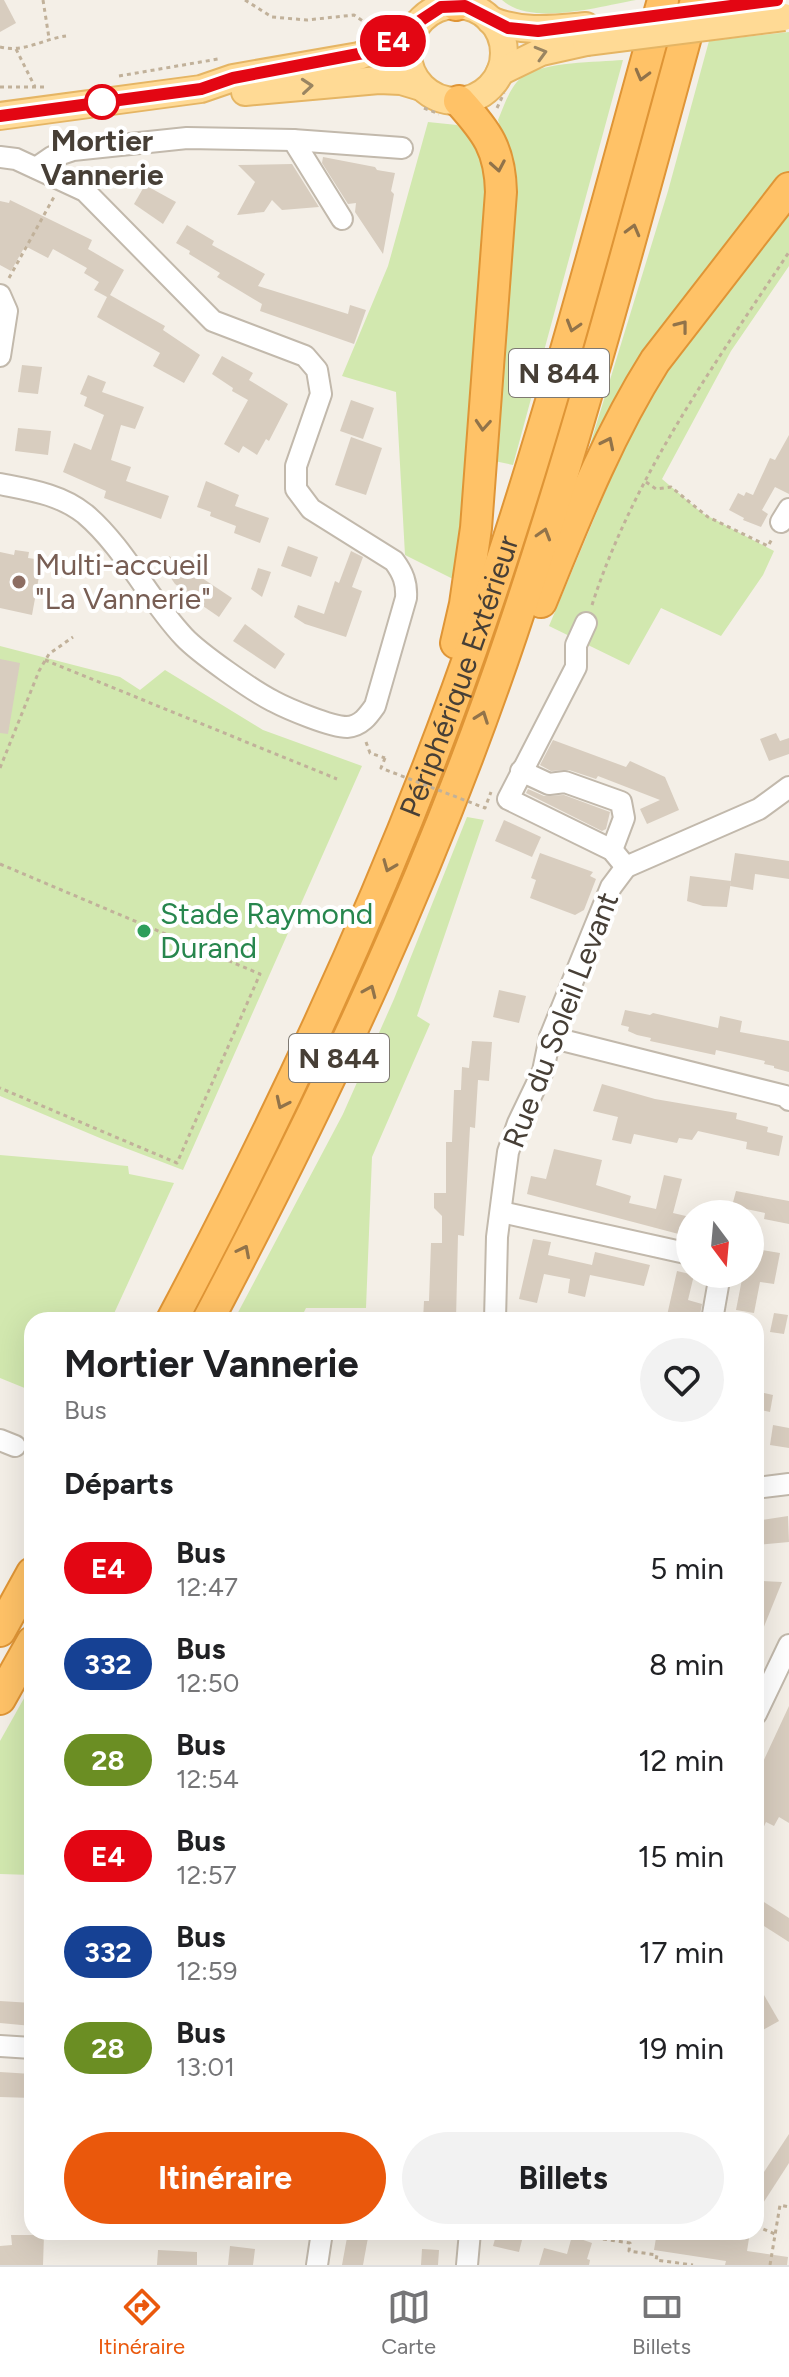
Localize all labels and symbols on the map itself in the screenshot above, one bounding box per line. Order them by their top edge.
line badge: E4 [357,15,429,67]
one-way arrow [534,46,547,62]
one-way arrow [635,68,651,82]
one-way arrow [301,78,314,95]
marker: Mortier Vannerie [85,85,119,119]
place label: Mortier Vannerie [41,122,164,193]
one-way arrow [489,159,506,173]
one-way arrow [623,224,640,238]
one-way arrow [566,318,582,332]
one-way arrow [673,320,687,335]
road number: N 844 [509,349,609,397]
one-way arrow [475,419,492,432]
one-way arrow [599,437,614,452]
one-way arrow [535,527,551,541]
street label: Périphérique Extérieur [391,531,527,822]
place label: Multi-accueil "La Vannerie" [35,546,211,617]
marker: Multi-accueil "La Vannerie" [10,573,28,591]
one-way arrow [472,711,489,725]
one-way arrow [382,858,398,872]
street label: Rue du Soleil Levant [495,887,626,1153]
place label: Stade Raymond Durand [160,895,373,966]
marker: Stade Raymond Durand [135,922,153,940]
one-way arrow [360,985,376,1000]
road number: N 844 [289,1034,389,1082]
one-way arrow [276,1095,292,1109]
north arrow [676,1200,764,1288]
one-way arrow [235,1244,250,1259]

